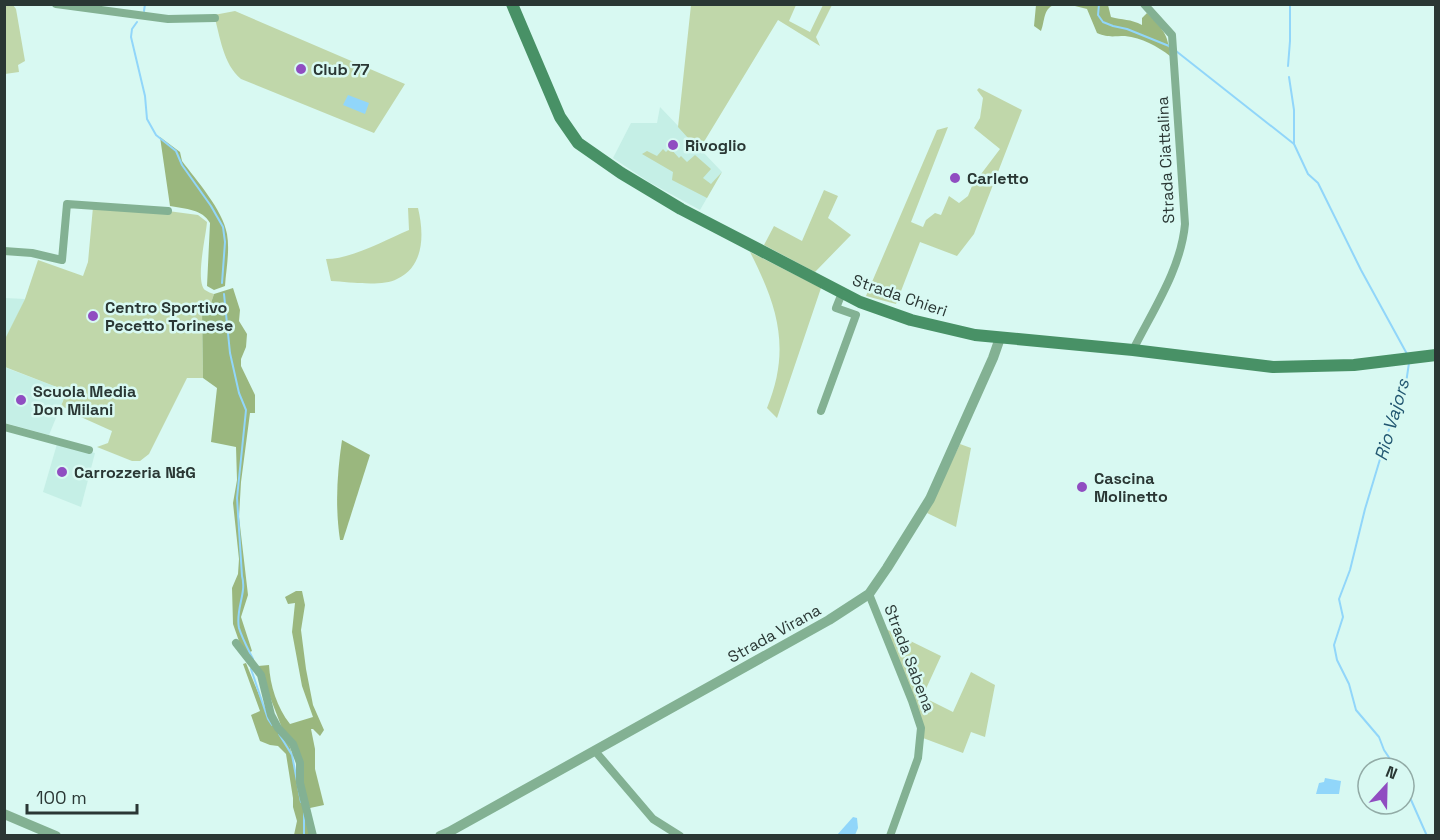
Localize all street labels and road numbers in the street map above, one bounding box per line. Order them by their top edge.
street label: Strada Ciattalina [1152,96,1179,224]
street label: Strada Chieri [850,269,950,322]
street label: Strada Virana [724,599,824,668]
street label: Strada Sabena [879,602,940,715]

